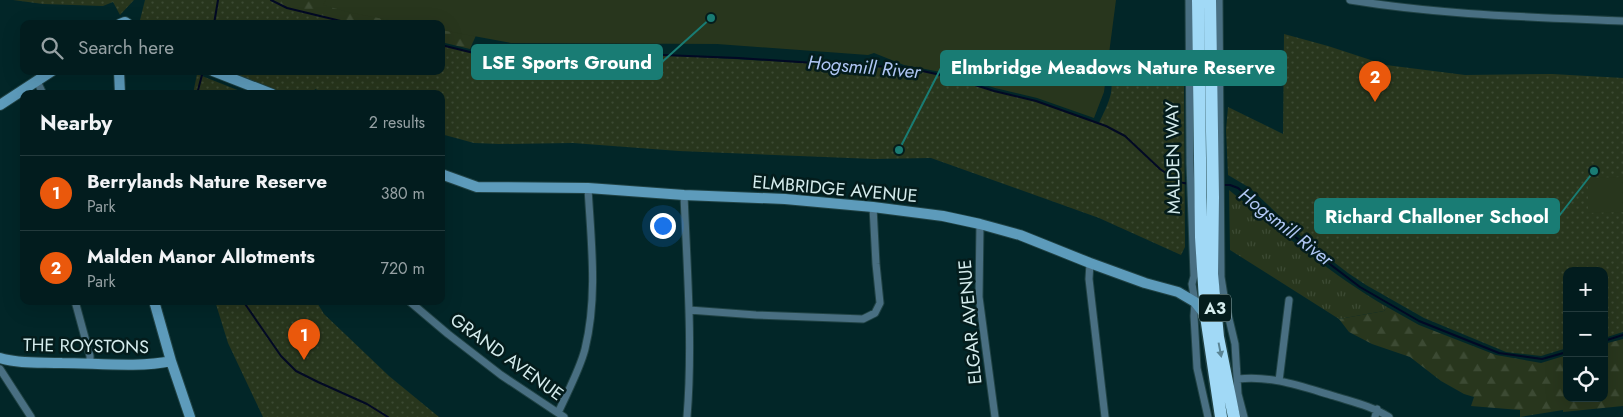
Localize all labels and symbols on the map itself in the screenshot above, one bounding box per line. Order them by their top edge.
callout: LSE Sports Ground [472,45,662,79]
text: LSE Sports Ground [482,49,652,76]
water label: Hogsmill River [806,49,923,86]
callout: Elmbridge Meadows Nature Reserve [941,51,1286,85]
text: Elmbridge Meadows Nature Reserve [951,54,1275,81]
pin: 2 [1359,61,1391,102]
street label: MALDEN WAY [1159,100,1187,215]
street label: ELMBRIDGE AVENUE [751,169,919,209]
water label: Hogsmill River [1233,181,1340,274]
callout: Richard Challoner School [1315,199,1559,233]
text: Richard Challoner School [1325,203,1549,230]
your location [650,213,676,239]
street label: ELGAR AVENUE [952,258,988,386]
road number: A3 [1199,294,1231,322]
street label: GRAND AVENUE [445,307,569,407]
pin: 1 [288,319,320,360]
street label: THE ROYSTONS [23,332,149,360]
one-way arrow [1217,343,1225,359]

